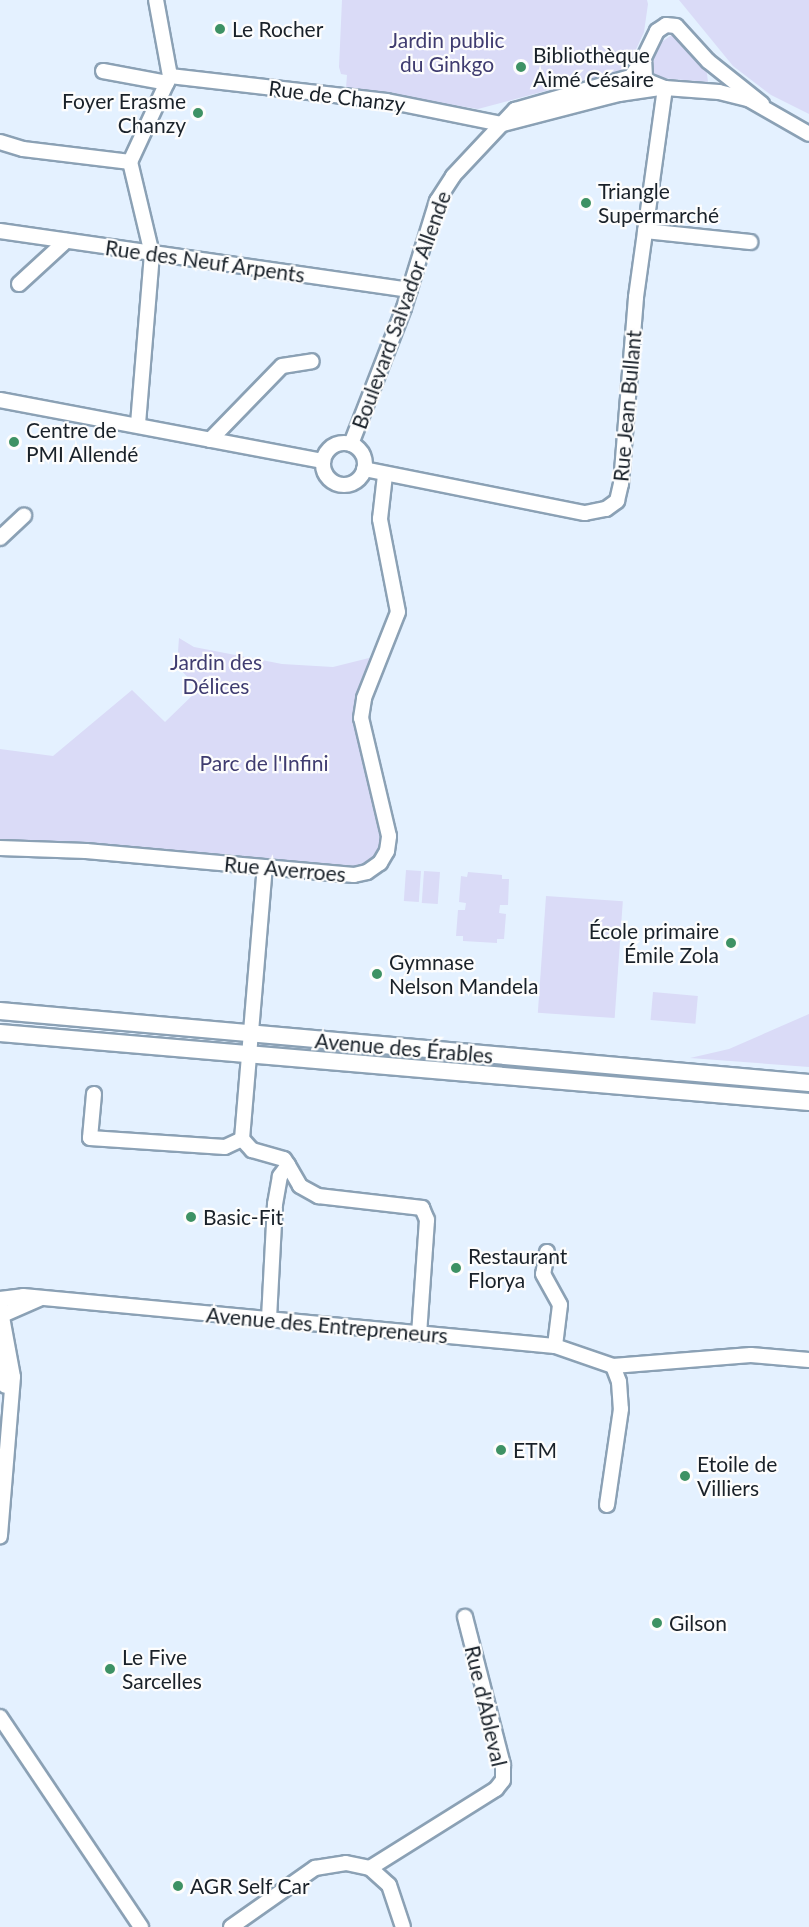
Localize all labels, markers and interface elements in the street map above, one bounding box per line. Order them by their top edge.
place label: Le Rocher [232,16,323,42]
marker: Le Rocher [213,22,227,36]
park label: Jardin public du Ginkgo [389,27,505,77]
place label: Bibliothèque Aimé Césaire [533,42,654,92]
marker: Bibliothèque Aimé Césaire [514,60,528,74]
street label: Rue de Chanzy [267,75,407,117]
place label: Foyer Erasme Chanzy [62,88,186,138]
marker: Foyer Erasme Chanzy [191,106,205,120]
place label: Triangle Supermarché [598,178,719,228]
street label: Boulevard Salvador Allende [346,187,456,433]
marker: Triangle Supermarché [579,196,593,210]
street label: Rue des Neuf Arpents [103,234,307,288]
street label: Rue Jean Bullant [608,329,646,483]
place label: Centre de PMI Allendé [26,417,139,467]
marker: Centre de PMI Allendé [7,435,21,449]
park label: Jardin des Délices [170,649,262,699]
park label: Parc de l'Infini [200,750,328,776]
street label: Rue Averroes [223,851,347,887]
place label: École primaire Émile Zola [589,918,719,968]
marker: École primaire Émile Zola [724,936,738,950]
place label: Gymnase Nelson Mandela [389,949,538,999]
marker: Gymnase Nelson Mandela [370,967,384,981]
street label: Avenue des Érables [314,1028,494,1068]
place label: Basic-Fit [203,1204,283,1230]
marker: Basic-Fit [184,1210,198,1224]
place label: Restaurant Florya [468,1243,567,1293]
marker: Restaurant Florya [449,1261,463,1275]
street label: Avenue des Entrepreneurs [205,1302,449,1348]
place label: ETM [513,1437,557,1463]
marker: ETM [494,1443,508,1457]
place label: Etoile de Villiers [697,1451,777,1501]
marker: Etoile de Villiers [678,1469,692,1483]
place label: Gilson [669,1610,727,1636]
marker: Gilson [650,1616,664,1630]
street label: Rue d'Ableval [460,1643,512,1769]
place label: Le Five Sarcelles [122,1644,202,1694]
marker: Le Five Sarcelles [103,1662,117,1676]
place label: AGR Self Car [190,1873,310,1899]
marker: AGR Self Car [171,1879,185,1893]

